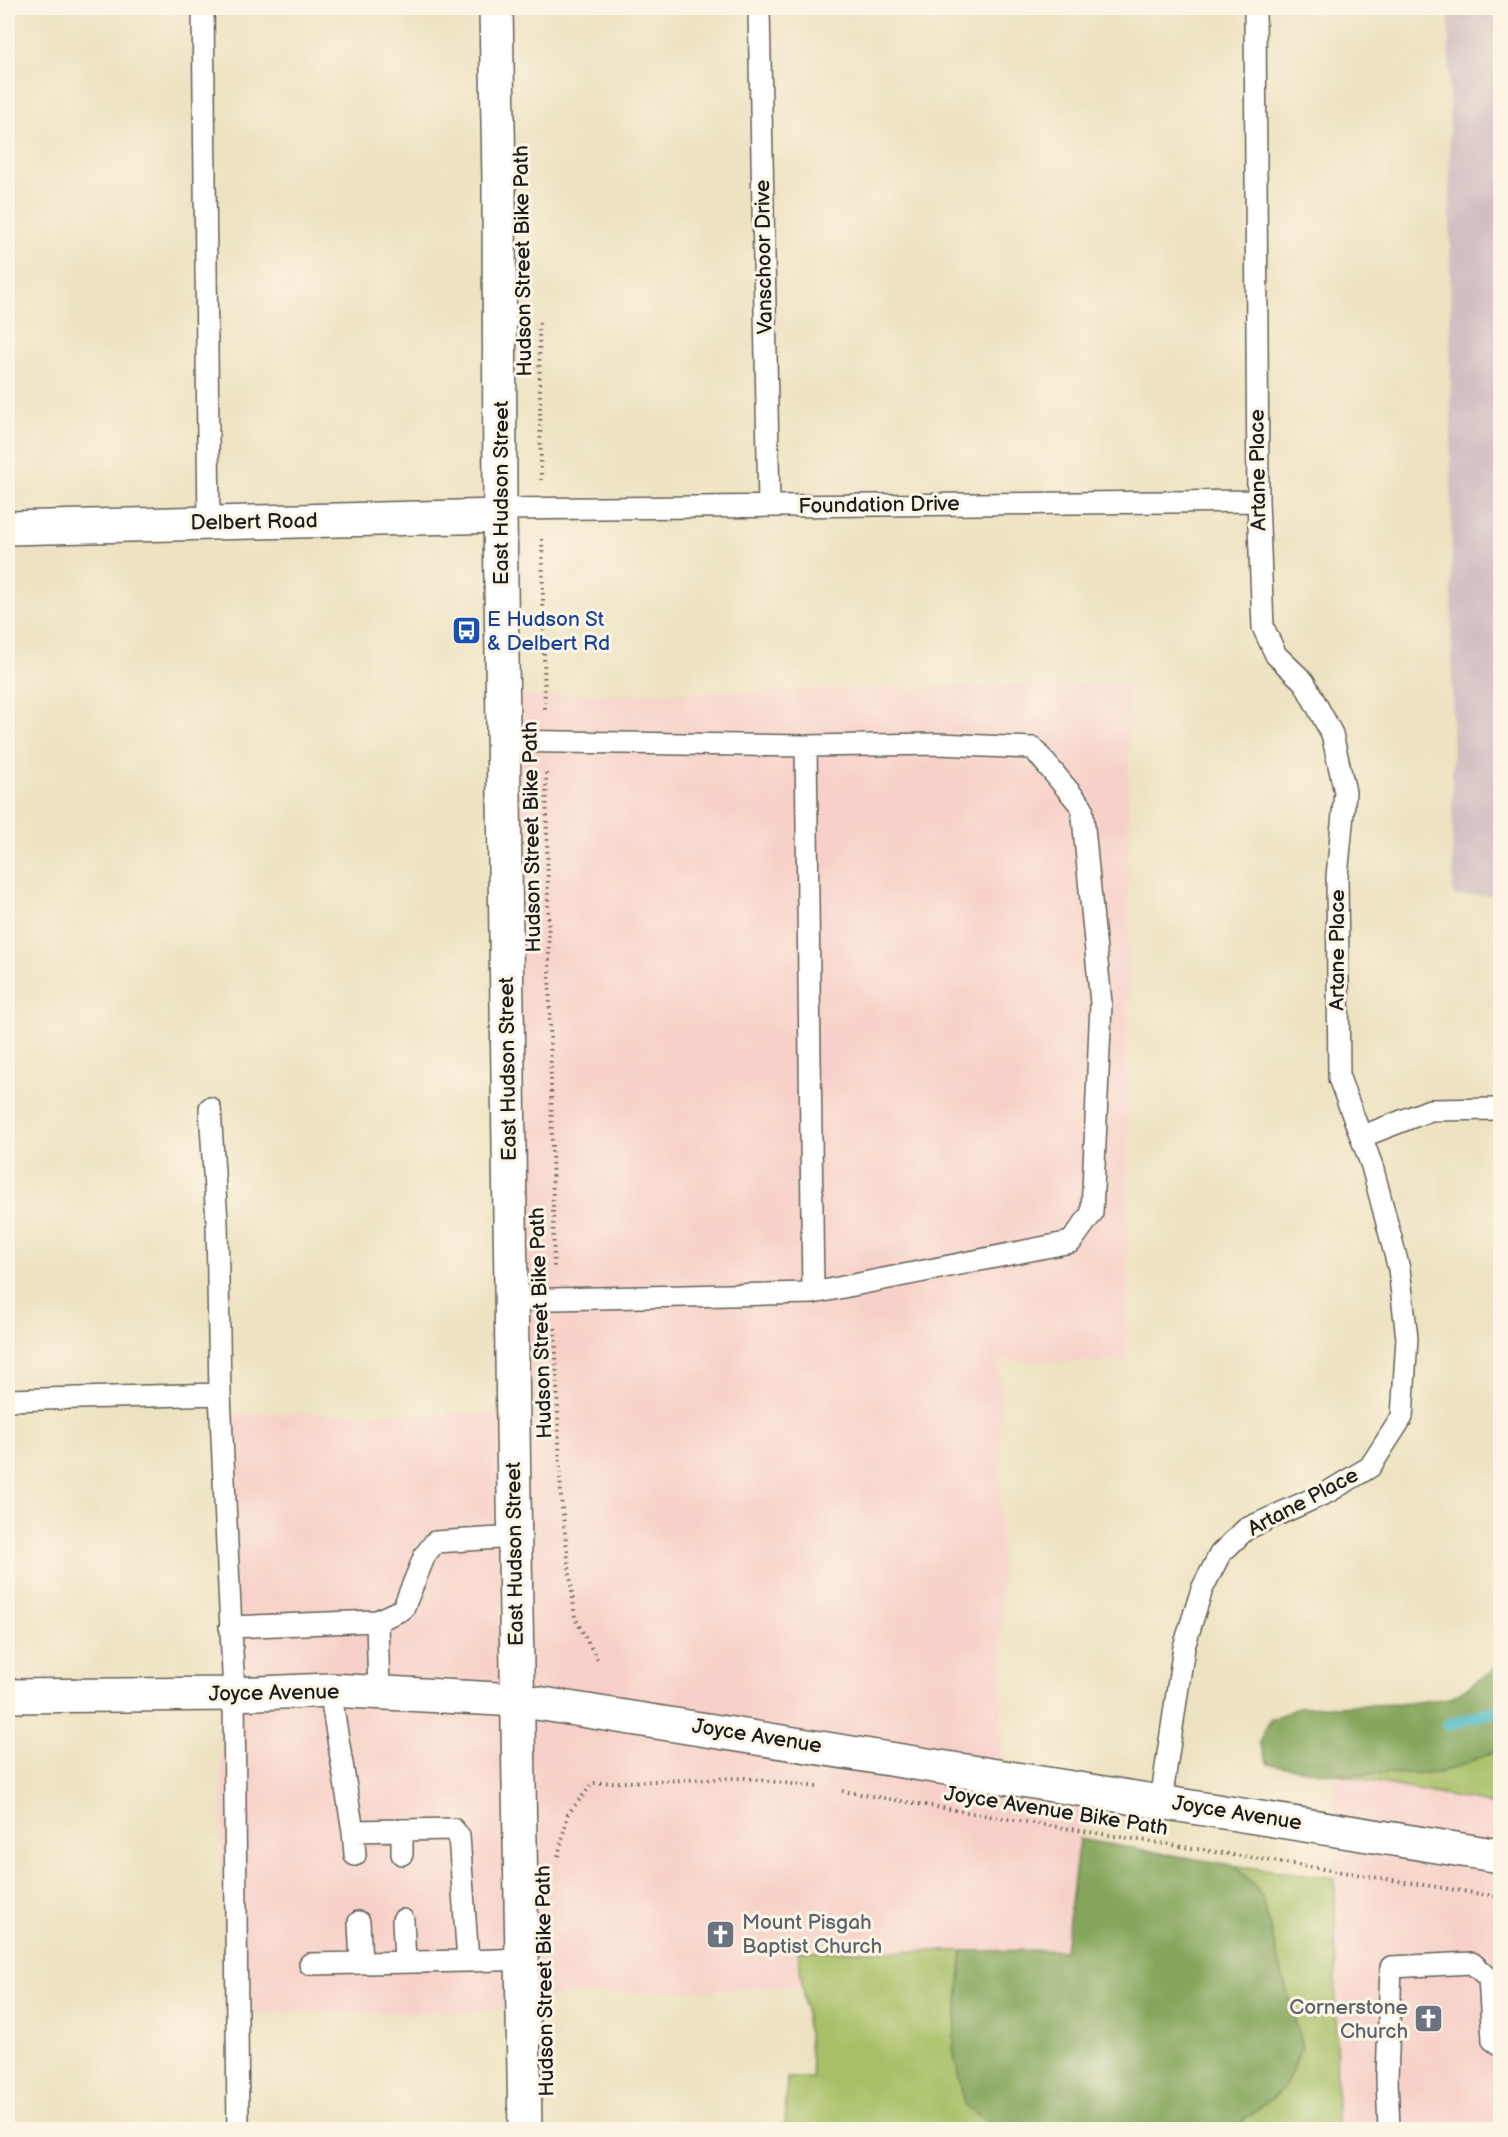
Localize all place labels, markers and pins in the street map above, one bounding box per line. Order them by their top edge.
place label: E Hudson St & Delbert Rd [487,607,610,656]
bus stop icon: E Hudson St & Delbert Rd [450,615,482,647]
place label: Mount Pisgah Baptist Church [742,1910,882,1959]
church icon: Mount Pisgah Baptist Church [705,1918,737,1950]
place label: Cornerstone Church [1289,1995,1408,2044]
church icon: Cornerstone Church [1413,2003,1445,2035]

